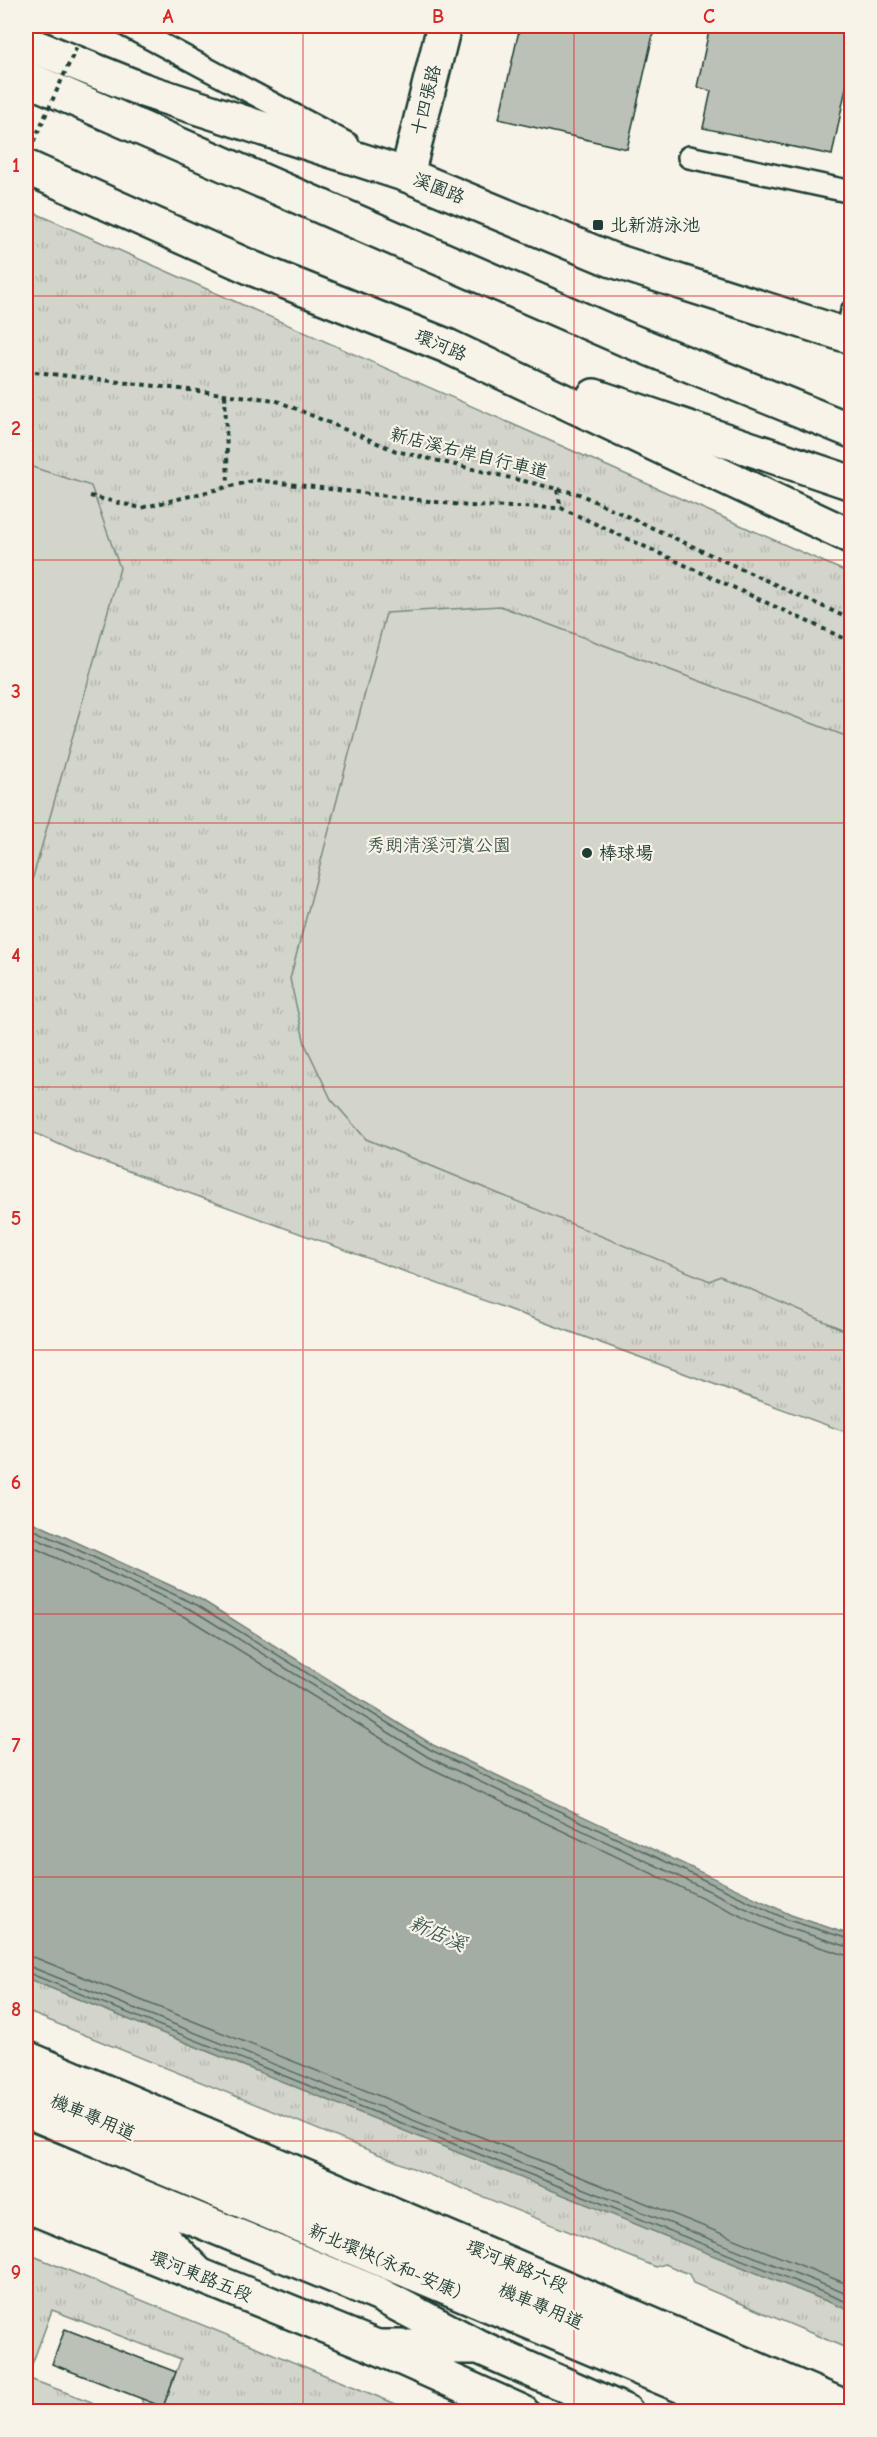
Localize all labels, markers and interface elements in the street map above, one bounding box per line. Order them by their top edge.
text: A [162,5,174,28]
text: B [432,5,444,28]
text: C [703,5,715,28]
street label: 十四張路 [408,63,445,138]
text: 1 [12,154,20,177]
street label: 溪園路 [410,169,468,208]
place label: 北新游泳池 [610,215,700,236]
marker: 北新游泳池 [591,218,605,232]
street label: 環河路 [412,325,470,366]
text: 2 [11,417,21,440]
street label: 新店溪右岸自行車道 [388,424,550,483]
text: 3 [11,680,21,703]
park label: 秀朗清溪河濱公園 [367,835,511,856]
place label: 棒球場 [599,843,653,864]
marker: 棒球場 [580,846,594,860]
text: 4 [11,944,21,967]
text: 5 [11,1207,21,1230]
text: 6 [11,1471,21,1494]
text: 7 [12,1734,21,1757]
water label: 新店溪 [406,1911,471,1957]
text: 8 [11,1998,21,2021]
street label: 機車專用道 [47,2090,138,2145]
street label: 新北環快(永和-安康) [305,2220,464,2303]
street label: 環河東路六段 [463,2236,571,2297]
street label: 環河東路五段 [147,2246,255,2306]
text: 9 [11,2261,21,2284]
street label: 機車專用道 [495,2279,586,2334]

